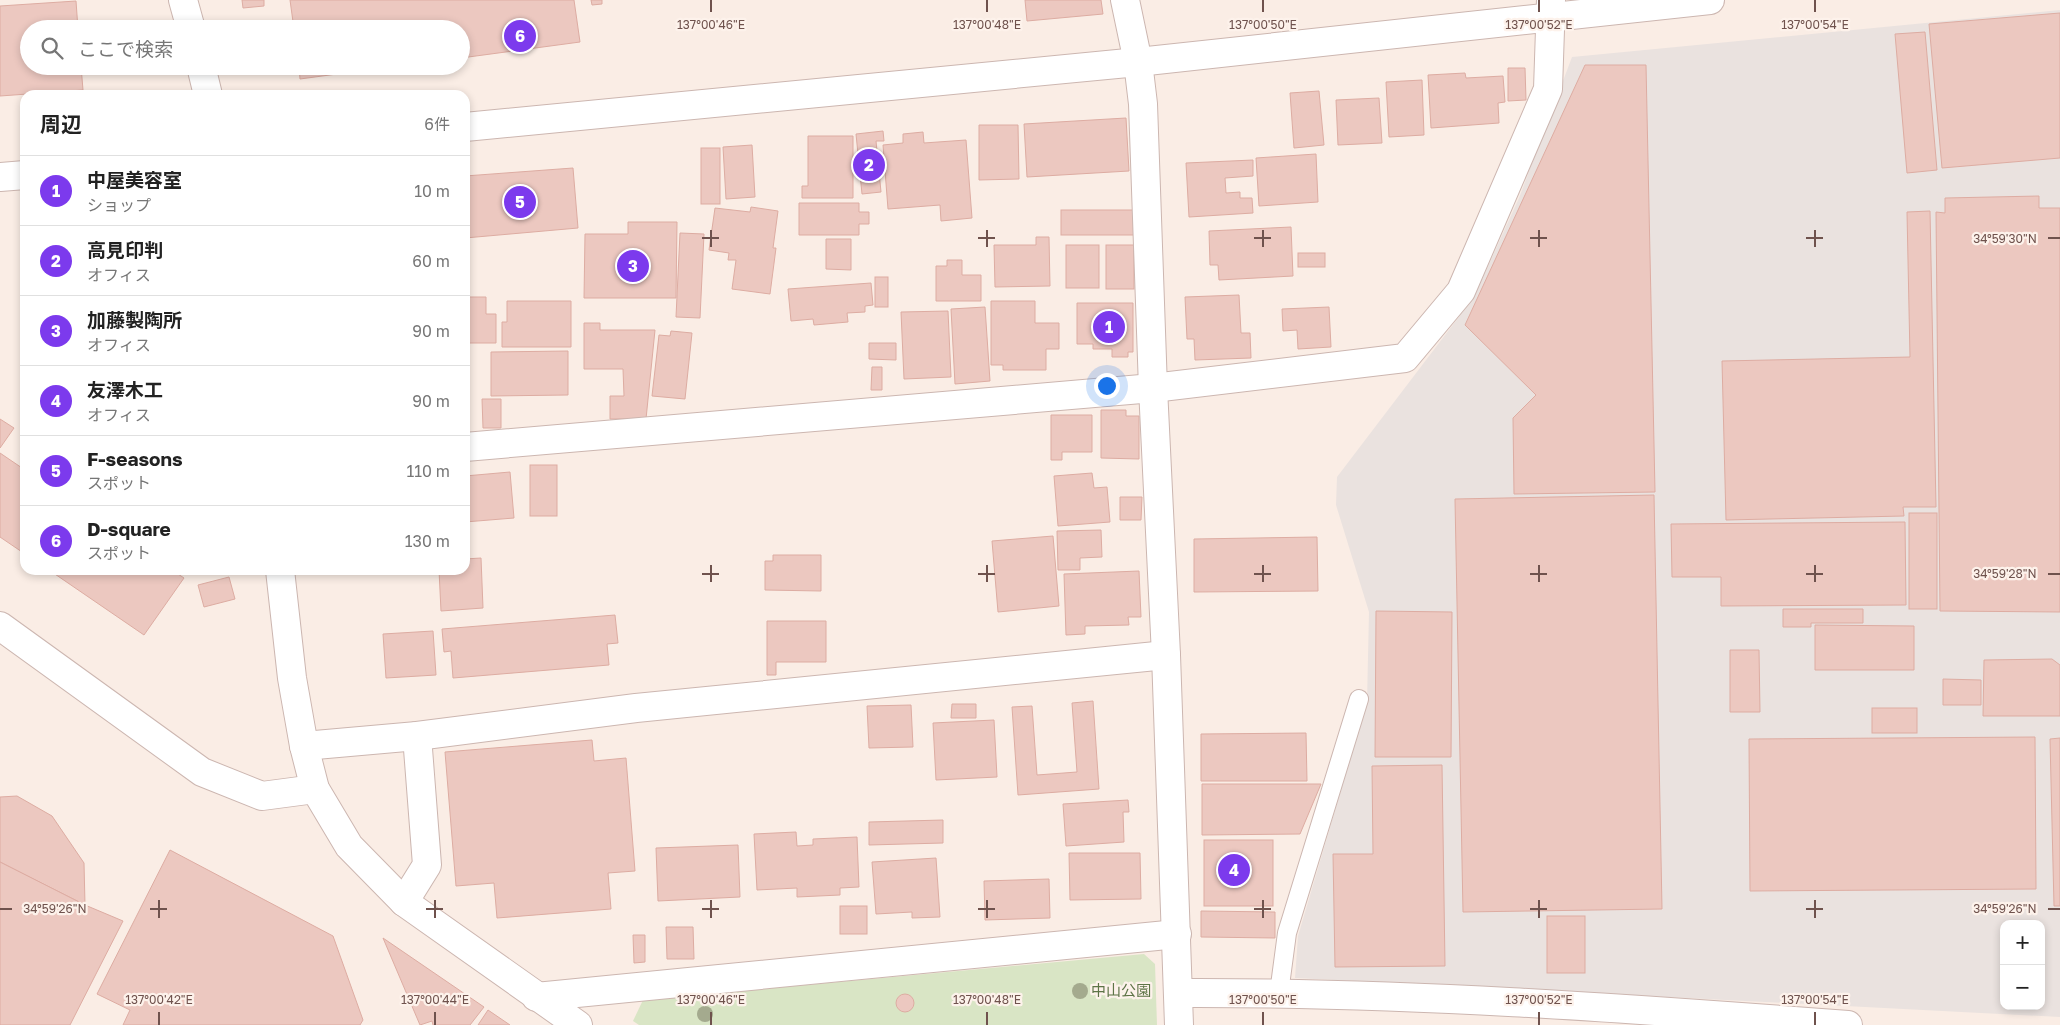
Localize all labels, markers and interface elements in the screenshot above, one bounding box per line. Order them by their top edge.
pin: 6 [504,17,536,55]
text: 137°00'46"E [677,17,745,32]
text: 137°00'48"E [953,17,1021,32]
text: 137°00'50"E [1229,17,1297,32]
text: 137°00'52"E [1505,17,1573,32]
text: 137°00'54"E [1781,17,1849,32]
search box [20,20,470,75]
icon: search [38,34,66,62]
text: ここで検索 [78,37,173,60]
text: 周辺 [40,111,82,137]
text: 6件 [424,114,450,134]
pin: 2 [853,146,885,184]
text: 中屋美容室 [87,168,182,191]
text: 1 [52,181,60,201]
text: 10 m [414,181,450,201]
pin: 5 [504,183,536,221]
text: ショップ [87,195,151,215]
text: 34°59'30"N [1973,231,2037,246]
text: 高見印判 [87,238,163,261]
pin: 3 [617,247,649,285]
text: 2 [51,251,61,271]
text: 60 m [412,251,450,271]
text: オフィス [87,265,151,285]
text: 加藤製陶所 [87,308,182,331]
pin: 1 [1093,308,1125,346]
text: 3 [51,321,61,341]
text: 90 m [412,321,450,341]
text: オフィス [87,335,151,355]
your location [1094,373,1120,399]
text: 友澤木工 [87,378,163,401]
text: 4 [51,391,61,411]
text: 90 m [412,391,450,411]
text: オフィス [87,405,151,425]
text: F-seasons [87,447,183,470]
text: 5 [51,461,61,481]
text: 110 m [406,461,450,481]
text: スポット [87,473,151,493]
text: D-square [87,517,171,540]
text: 6 [51,531,61,551]
text: 130 m [405,531,450,551]
text: スポット [87,543,151,563]
text: 34°59'28"N [1973,566,2037,581]
pin: 4 [1218,851,1250,889]
text: 34°59'26"N [23,901,87,916]
text: 34°59'26"N [1973,901,2037,916]
map controls [2000,920,2045,1010]
button: + [2000,920,2045,965]
button: − [2000,965,2045,1010]
park label: 中山公園 [1091,981,1151,999]
text: 137°00'42"E [125,992,193,1007]
text: 137°00'44"E [401,992,469,1007]
text: 137°00'46"E [677,992,745,1007]
text: 137°00'48"E [953,992,1021,1007]
text: 137°00'50"E [1229,992,1297,1007]
text: 137°00'52"E [1505,992,1573,1007]
text: 137°00'54"E [1781,992,1849,1007]

